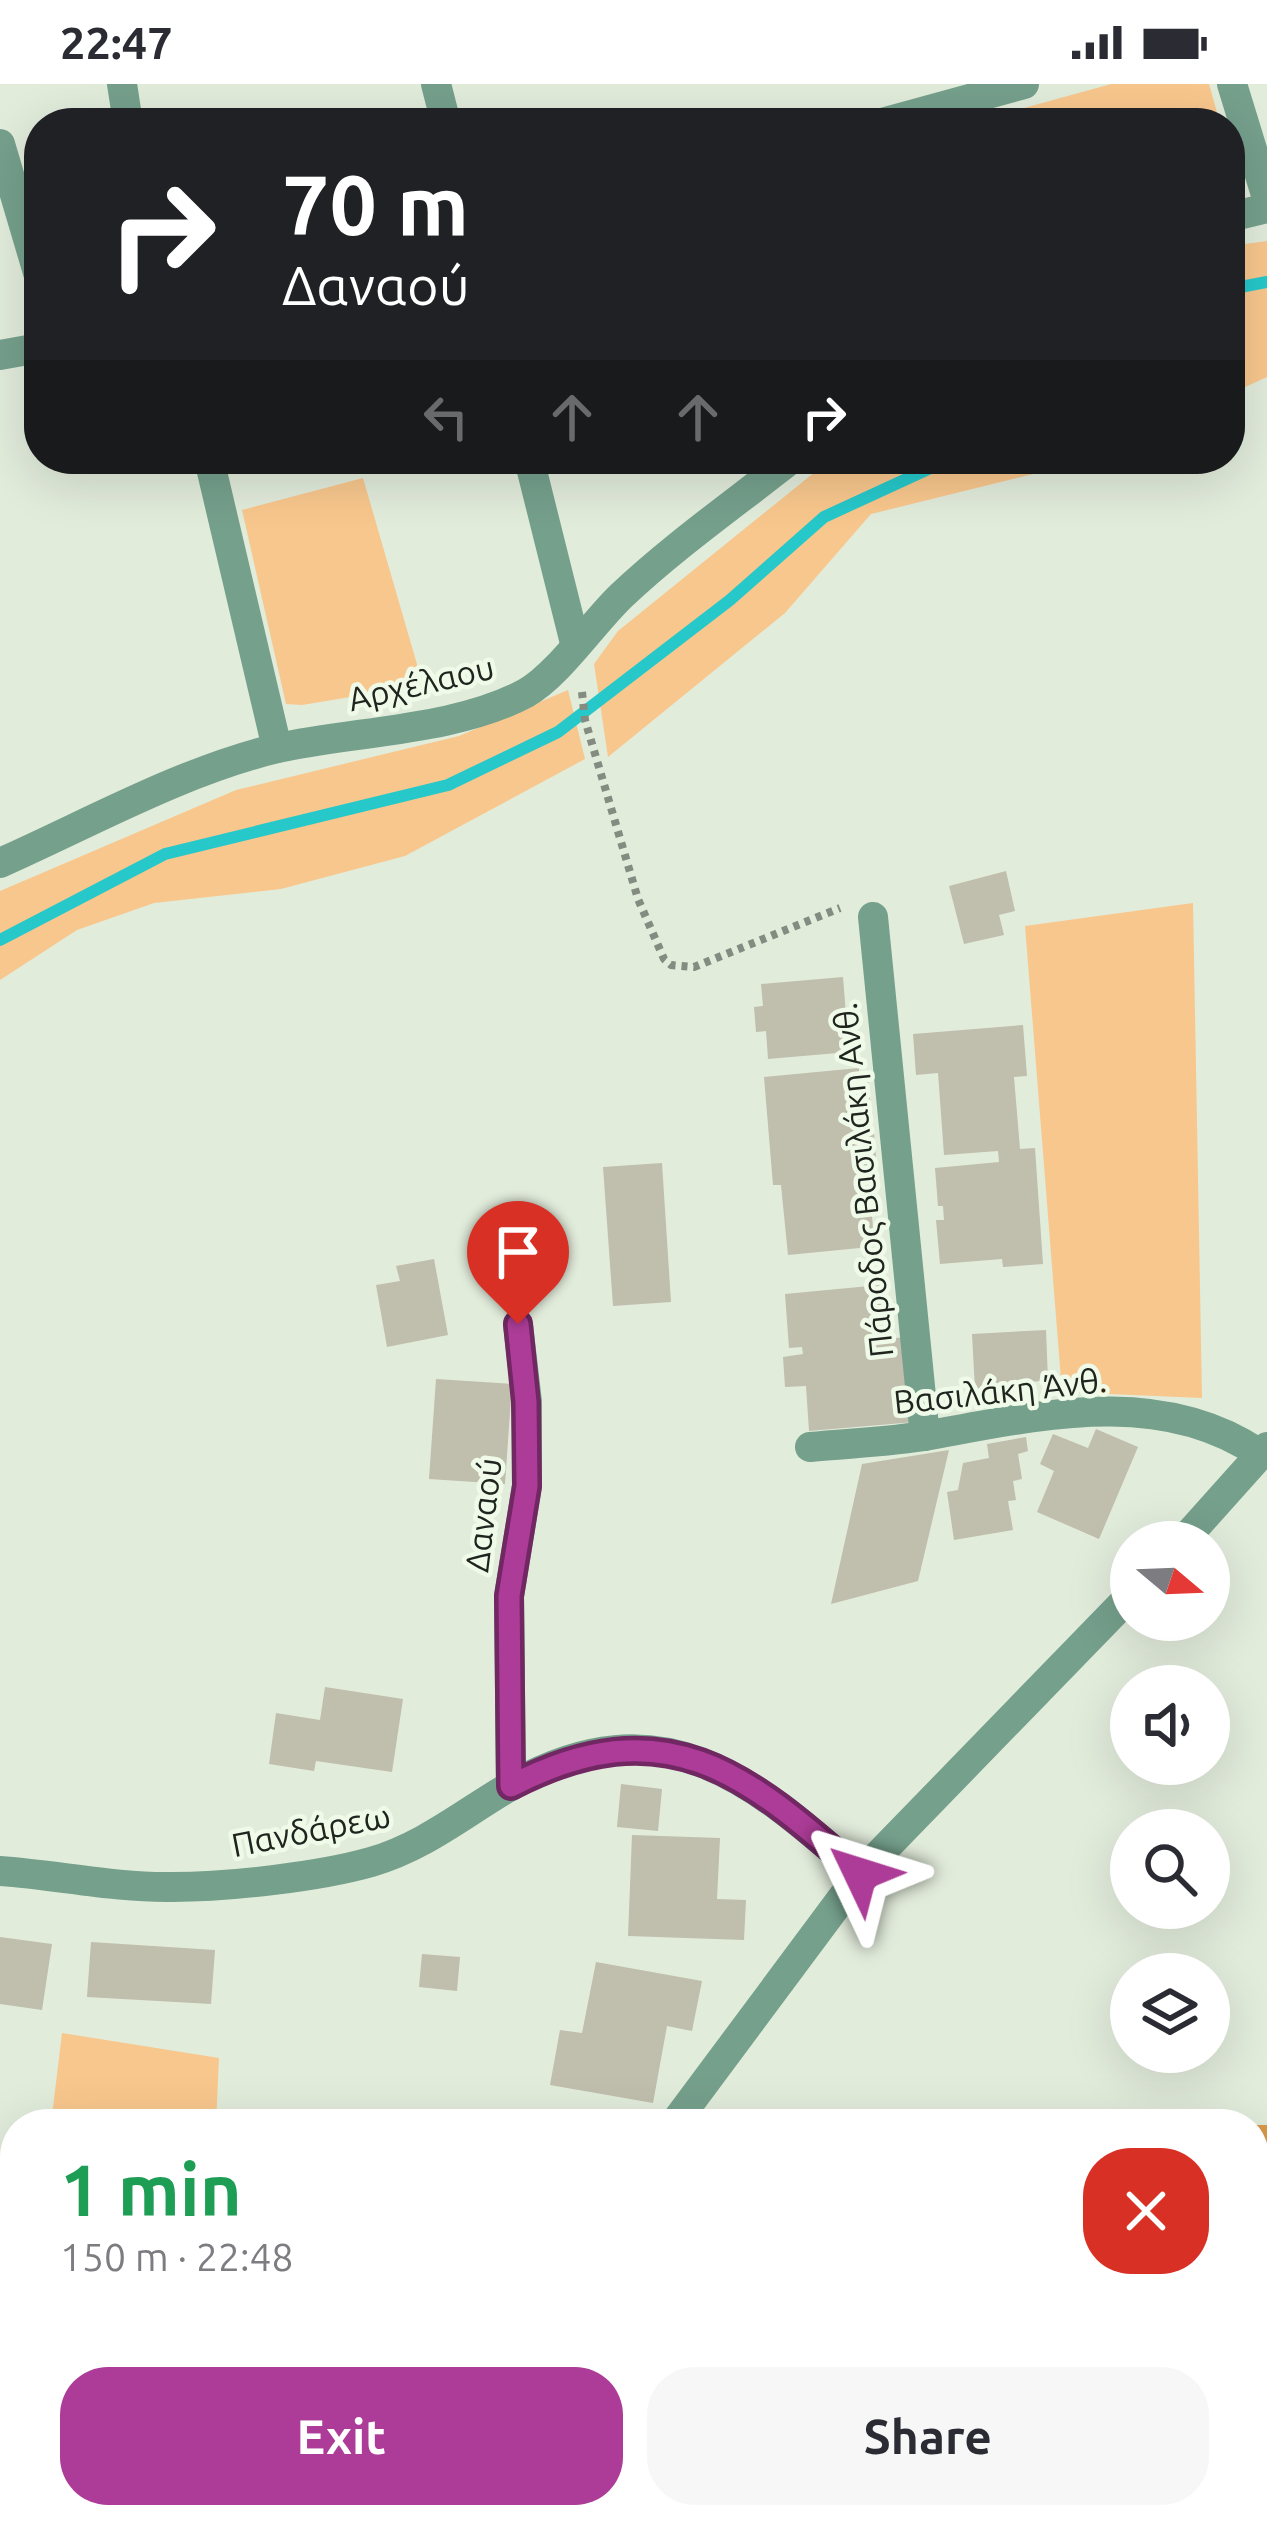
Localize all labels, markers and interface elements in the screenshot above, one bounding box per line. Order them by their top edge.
text: 22:47 [60,17,173,68]
icon: right [84,156,240,312]
text: 70 m [282,157,469,251]
text: Δαναού [282,255,470,315]
icon: left [413,384,479,450]
icon: ahead [539,384,605,450]
icon: ahead [665,384,731,450]
icon: right [791,384,857,450]
street label: Αρχέλαου [344,648,497,717]
street label: Πάροδος Βασιλάκη Ανθ. [825,1001,901,1359]
pin [467,1201,569,1324]
icon: arrive [485,1219,551,1285]
street label: Βασιλάκη Άνθ. [892,1361,1108,1420]
street label: Δαναού [457,1456,508,1574]
north arrow [1110,1521,1230,1641]
map controls [1110,1521,1230,2073]
button: sound [1110,1665,1230,1785]
street label: Πανδάρεω [228,1796,393,1863]
button: search [1110,1809,1230,1929]
position arrow [797,1811,923,1937]
button: layers [1110,1953,1230,2073]
button: close [1083,2148,1209,2274]
text: 1 min [60,2149,242,2230]
text: 150 m · 22:48 [60,2235,294,2278]
button: Exit [60,2367,623,2505]
button: Share [647,2367,1209,2505]

